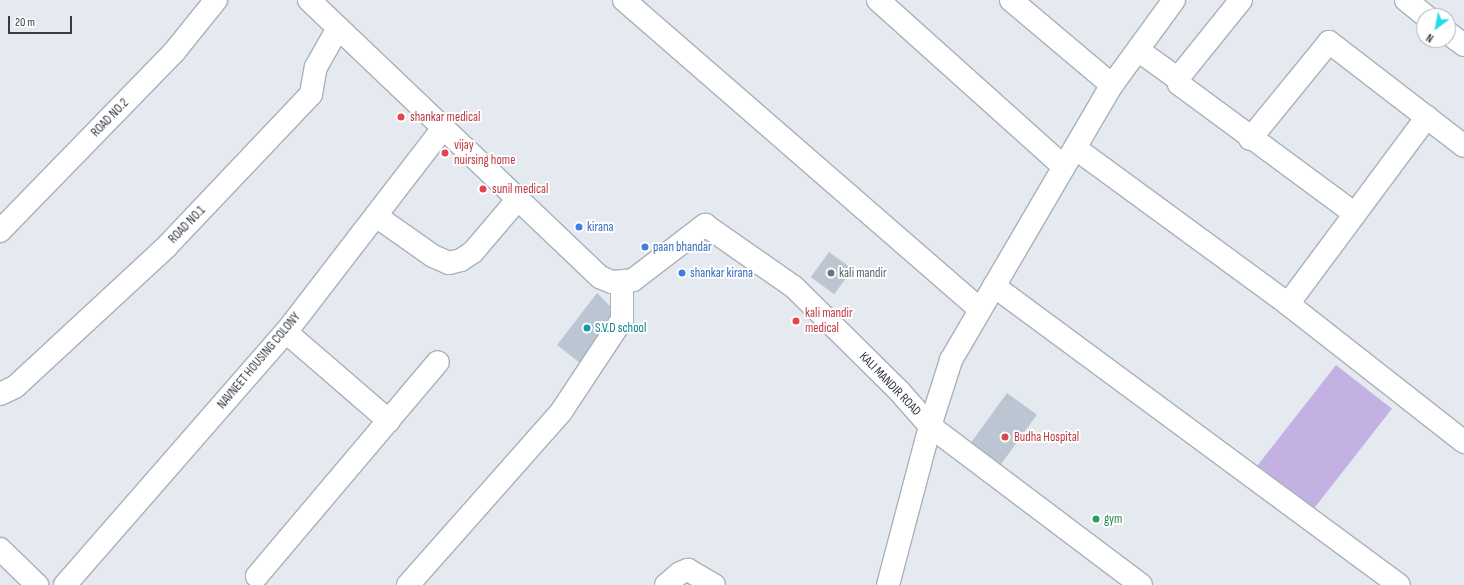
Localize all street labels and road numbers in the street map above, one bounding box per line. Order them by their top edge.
street label: ROAD NO.2 [88,96,132,140]
street label: ROAD NO.1 [165,203,209,247]
street label: NAVNEET HOUSING COLONY [214,310,304,412]
street label: KALI MANDIR ROAD [856,349,924,419]

